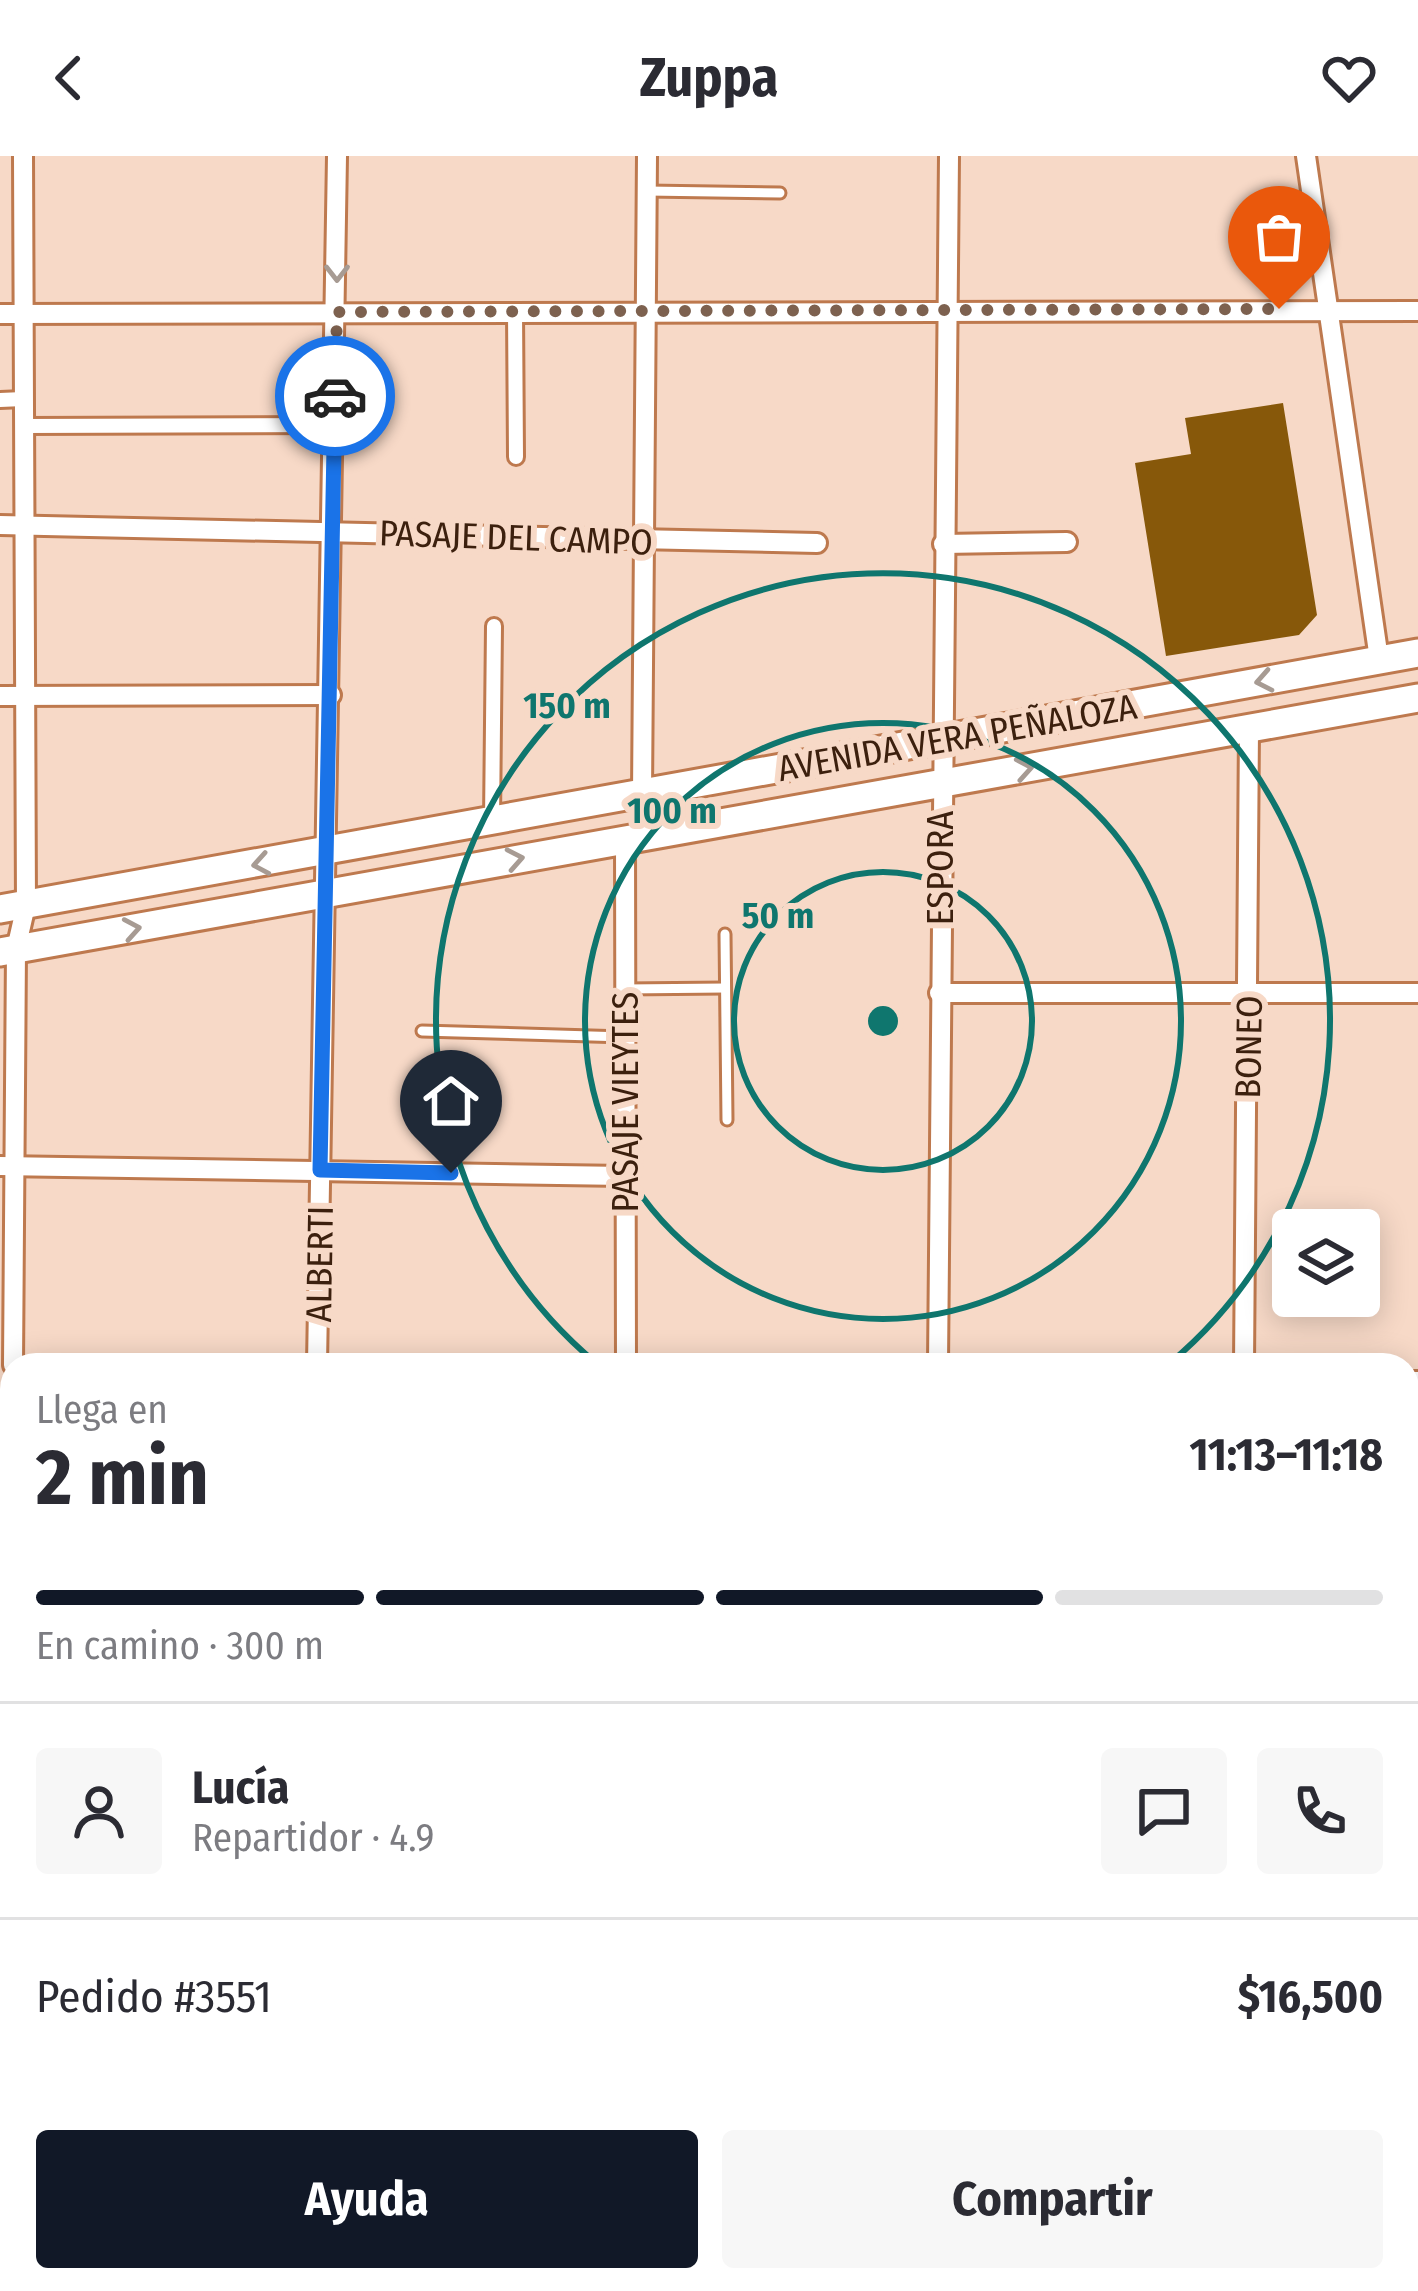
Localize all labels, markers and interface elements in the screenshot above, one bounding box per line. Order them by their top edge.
icon: back [36,45,102,111]
icon: heart [1316,45,1382,111]
text: Zuppa [640,46,778,110]
pin [1228,186,1330,309]
icon: bag [1246,204,1312,270]
one-way arrow [324,265,350,283]
courier [275,336,395,456]
icon: car [302,363,368,429]
street label: PASAJE DEL CAMPO [378,511,654,565]
one-way arrow [1254,667,1274,693]
text: 150 m [523,684,611,728]
street label: AVENIDA VERA PEÑALOZA [774,685,1140,791]
one-way arrow [1013,757,1033,783]
text: 100 m [627,789,717,833]
street label: ESPORA [919,811,963,925]
one-way arrow [505,847,525,873]
one-way arrow [251,850,271,875]
text: 50 m [742,894,814,938]
one-way arrow [121,917,141,942]
street label: PASAJE VIEYTES [604,992,648,1212]
street label: BONEO [1226,995,1272,1099]
centre of rings [862,1000,904,1042]
pin [400,1050,502,1173]
icon: home [418,1068,484,1134]
street label: ALBERTI [297,1205,343,1323]
map controls [1272,1209,1380,1317]
button: layers [1272,1209,1380,1317]
text: Llega en [36,1387,168,1433]
text: 11:13–11:18 [1190,1428,1383,1482]
text: 2 min [36,1431,209,1525]
text: En camino · 300 m [36,1623,324,1669]
button: person [36,1748,162,1874]
button: chat [1101,1748,1227,1874]
button: phone [1257,1748,1383,1874]
text: Lucía [192,1761,289,1815]
text: Repartidor · 4.9 [192,1815,434,1861]
text: Pedido #3551 [36,1970,272,2024]
text: $16,500 [1238,1970,1383,2024]
button: Ayuda [36,2130,698,2268]
button: Compartir [722,2130,1383,2268]

